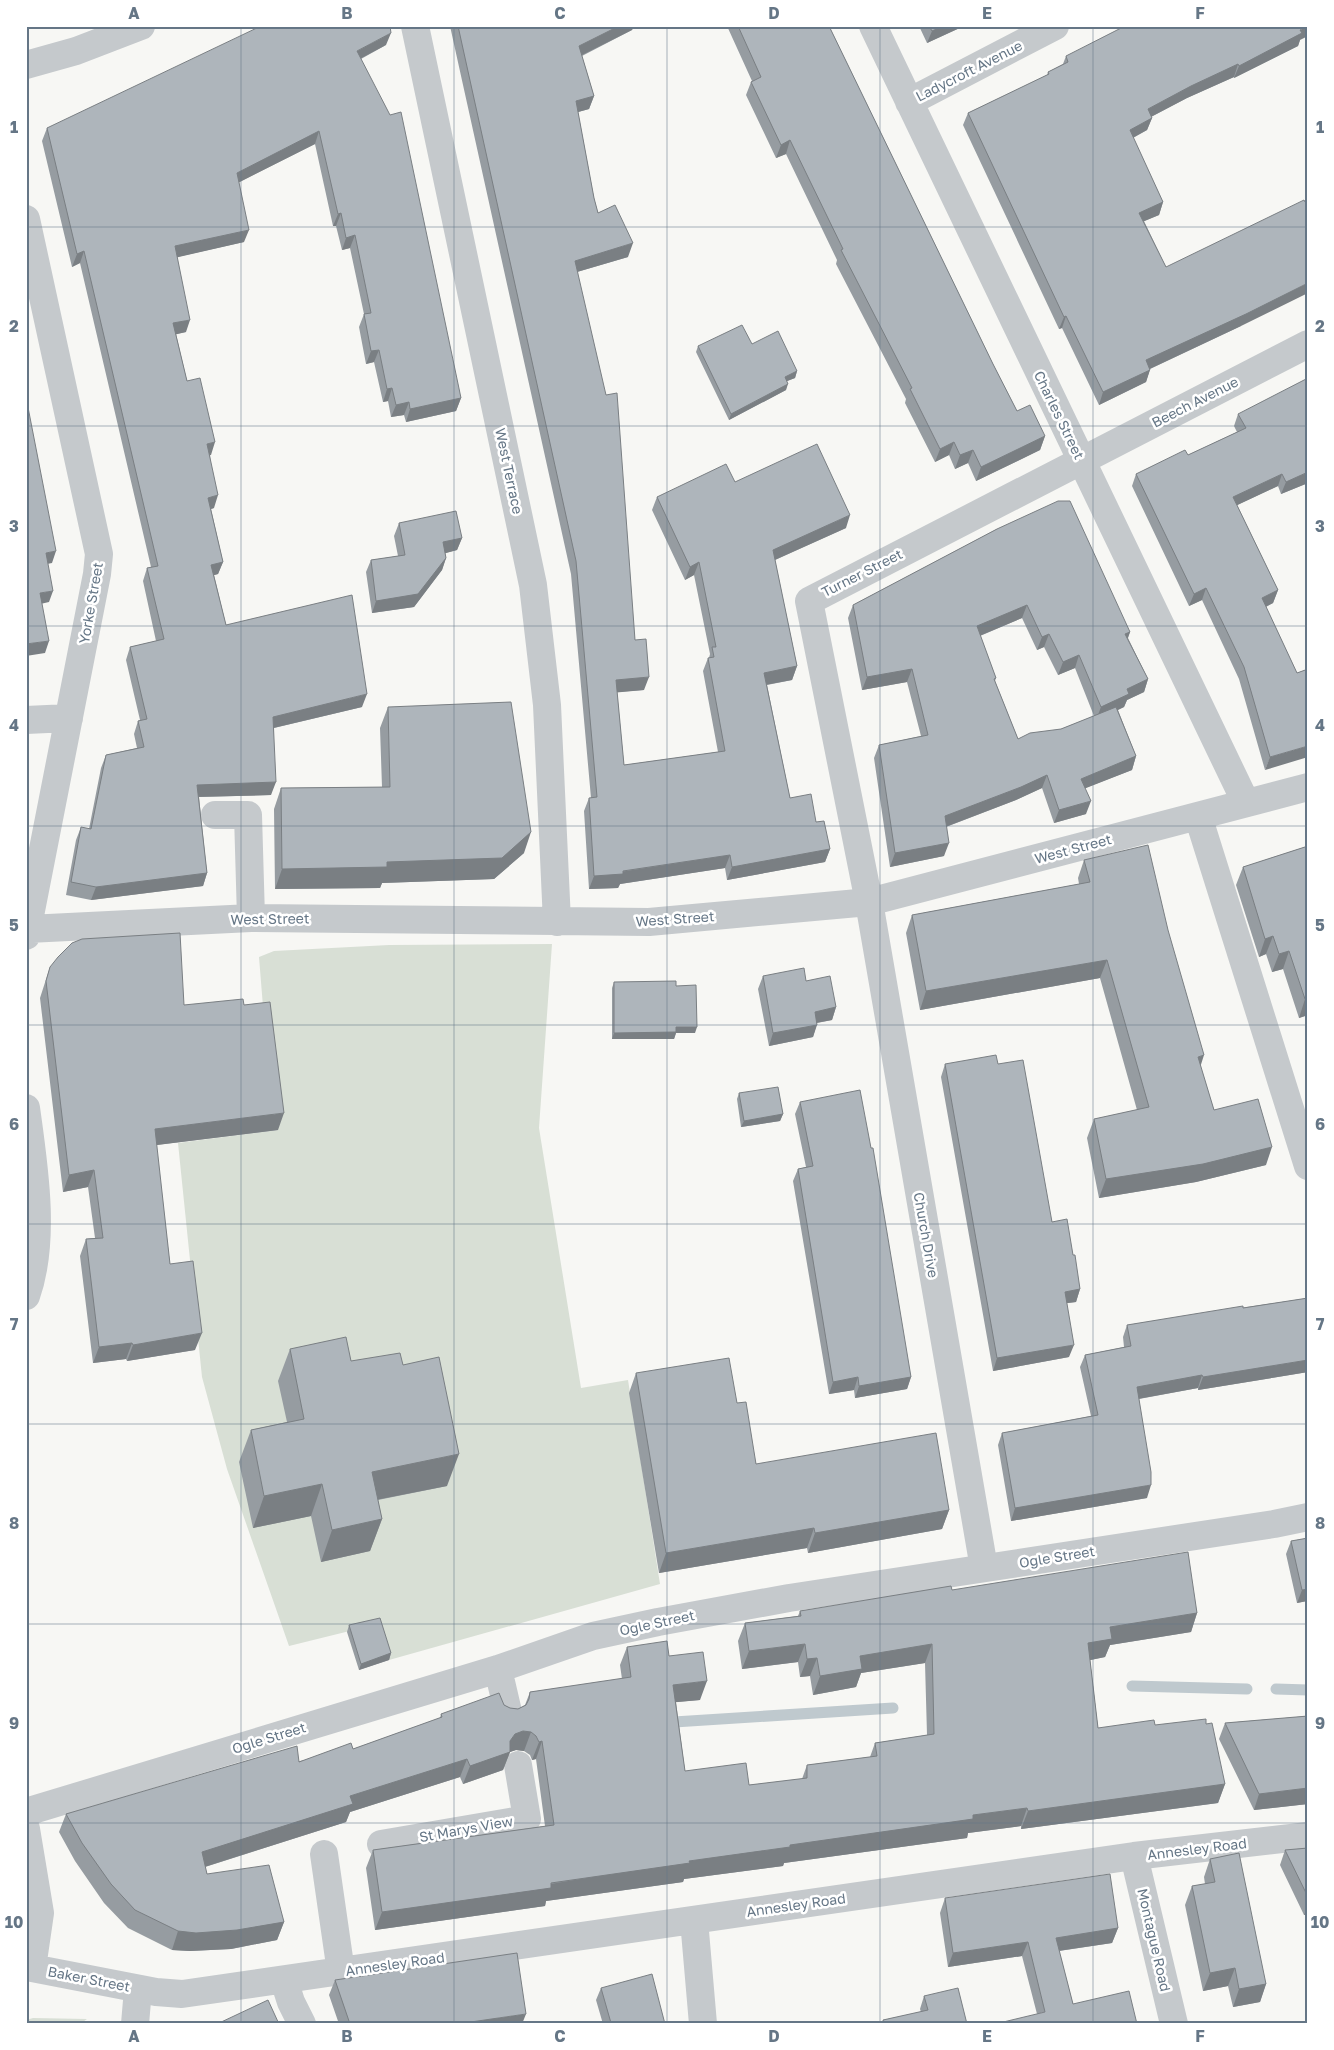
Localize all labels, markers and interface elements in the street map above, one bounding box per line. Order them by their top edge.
text: A [128,3,140,23]
text: B [341,3,353,23]
text: C [554,3,566,23]
text: D [768,3,780,23]
text: E [982,3,992,23]
text: F [1195,3,1205,23]
street label: Ladycroft Avenue [913,36,1025,105]
text: 1 [10,117,18,137]
text: 1 [1316,117,1324,137]
text: 2 [9,316,19,336]
text: 2 [1315,316,1325,336]
street label: Charles Street [1031,368,1088,462]
street label: Beech Avenue [1149,372,1241,431]
street label: West Terrace [492,426,527,515]
text: 3 [9,516,19,536]
text: 3 [1315,516,1325,536]
street label: Turner Street [818,545,905,600]
street label: Yorke Street [75,561,106,645]
text: 4 [9,715,19,735]
text: 4 [1315,715,1325,735]
street label: West Street [1033,830,1113,867]
street label: West Street [635,907,715,930]
street label: West Street [230,909,310,928]
text: 5 [9,915,19,935]
text: 5 [1315,915,1325,935]
text: 6 [9,1114,19,1134]
text: 6 [1315,1114,1325,1134]
street label: Church Drive [911,1191,942,1279]
text: 7 [10,1314,19,1334]
text: 7 [1316,1314,1325,1334]
text: 8 [9,1513,19,1533]
text: 8 [1315,1513,1325,1533]
street label: Ogle Street [1018,1542,1096,1571]
street label: Ogle Street [618,1606,696,1639]
text: 9 [9,1713,19,1733]
text: 9 [1315,1713,1325,1733]
street label: Ogle Street [230,1718,308,1757]
street label: St Marys View [418,1812,514,1845]
street label: Annesley Road [1146,1834,1248,1863]
street label: Montague Road [1134,1887,1175,1993]
street label: Annesley Road [745,1889,847,1920]
text: 10 [5,1912,23,1932]
text: 10 [1311,1912,1329,1932]
street label: Annesley Road [344,1948,446,1979]
street label: Baker Street [47,1962,132,1995]
text: A [128,2026,140,2046]
text: B [341,2026,353,2046]
text: C [554,2026,566,2046]
text: D [768,2026,780,2046]
text: E [982,2026,992,2046]
text: F [1195,2026,1205,2046]

